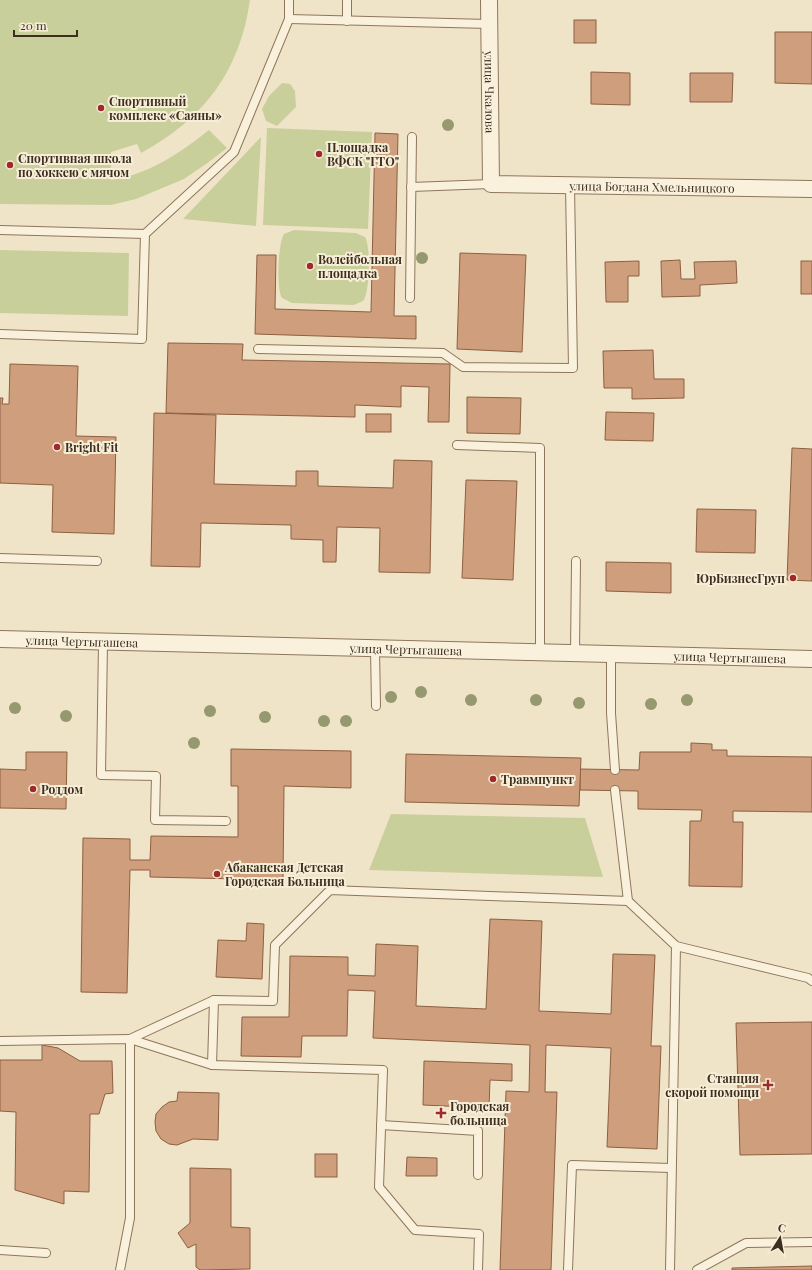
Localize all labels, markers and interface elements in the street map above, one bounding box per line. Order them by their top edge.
scale bar [14,12,77,38]
text: 20 m [20,17,47,33]
street label: улица Чкалова [482,50,498,133]
place label: Спортивный комплекс «Саяны» [109,93,222,123]
marker: Спортивный комплекс «Саяны» [96,103,106,113]
place label: Площадка ВФСК "ГТО" [327,139,399,169]
marker: Площадка ВФСК "ГТО" [314,149,324,159]
place label: Спортивная школа по хоккею с мячом [18,150,133,180]
marker: Спортивная школа по хоккею с мячом [5,160,15,170]
street label: улица Богдана Хмельницкого [568,177,735,196]
place label: Волейбольная площадка [318,251,402,281]
marker: Волейбольная площадка [305,261,315,271]
place label: Bright Fit [65,439,119,455]
marker: Bright Fit [52,442,62,452]
place label: ЮрБизнесГруп [696,570,785,586]
marker: ЮрБизнесГруп [788,573,798,583]
street label: улица Чертыгашева [25,632,138,650]
street label: улица Чертыгашева [348,640,462,658]
street label: улица Чертыгашева [672,648,786,666]
place label: Травмпункт [501,771,574,787]
marker: Травмпункт [488,774,498,784]
place label: Роддом [41,781,83,797]
marker: Роддом [28,784,38,794]
place label: Абаканская Детская Городская Больница [224,859,346,889]
marker: Абаканская Детская Городская Больница [212,869,222,879]
place label: Станция скорой помощи [665,1070,759,1100]
marker: Станция скорой помощи [762,1079,774,1091]
place label: Городская больница [450,1098,509,1128]
marker: Городская больница [435,1107,447,1119]
north arrow [760,1218,800,1258]
text: С [777,1220,787,1236]

